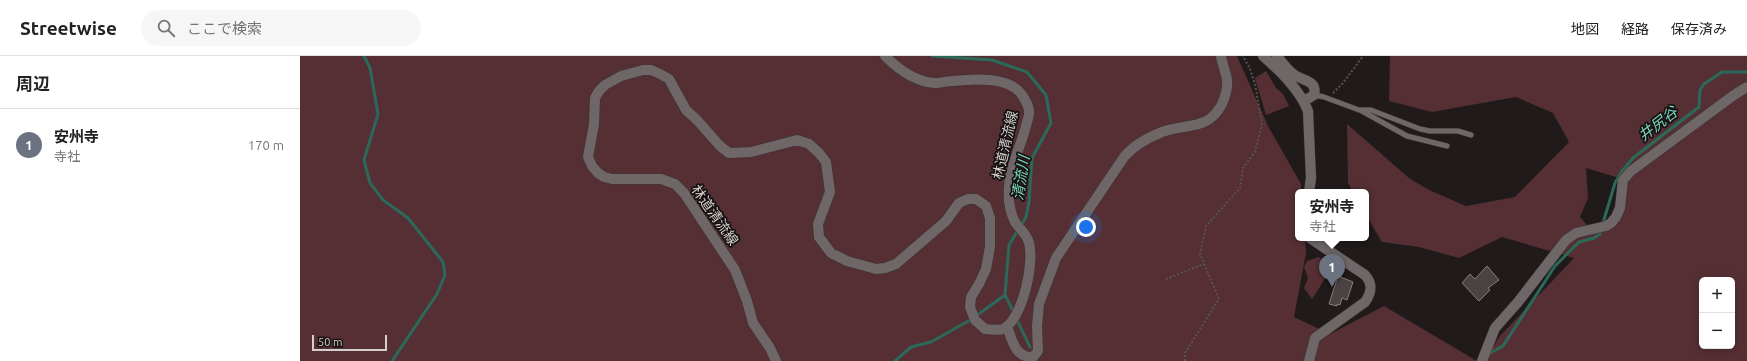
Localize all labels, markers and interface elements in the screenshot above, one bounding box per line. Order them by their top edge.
search box [141,10,421,46]
text: Streetwise [20,17,117,39]
icon: search [155,17,177,39]
text: ここで検索 [187,20,262,37]
text: 地図 [1571,21,1599,37]
text: 経路 [1621,21,1649,37]
text: 保存済み [1671,21,1727,37]
text: 周辺 [16,74,50,93]
water label: 井尻谷 [1635,102,1682,144]
street label: 林道清流線 [989,109,1021,181]
text: 安州寺 [54,128,99,145]
text: 1 [25,138,33,152]
text: 170 m [248,138,284,152]
text: 寺社 [54,149,80,163]
water label: 清流川 [1009,152,1033,201]
street label: 林道清流線 [688,182,742,248]
popup [1295,189,1369,241]
text: 安州寺 [1309,198,1355,215]
your location [1076,217,1096,237]
text: 寺社 [1309,219,1336,233]
pin: 1 [1319,254,1345,287]
map controls [1699,277,1735,349]
button: + [1699,277,1735,313]
button: − [1699,313,1735,349]
scale bar [312,333,387,352]
text: 50 m [318,336,342,348]

